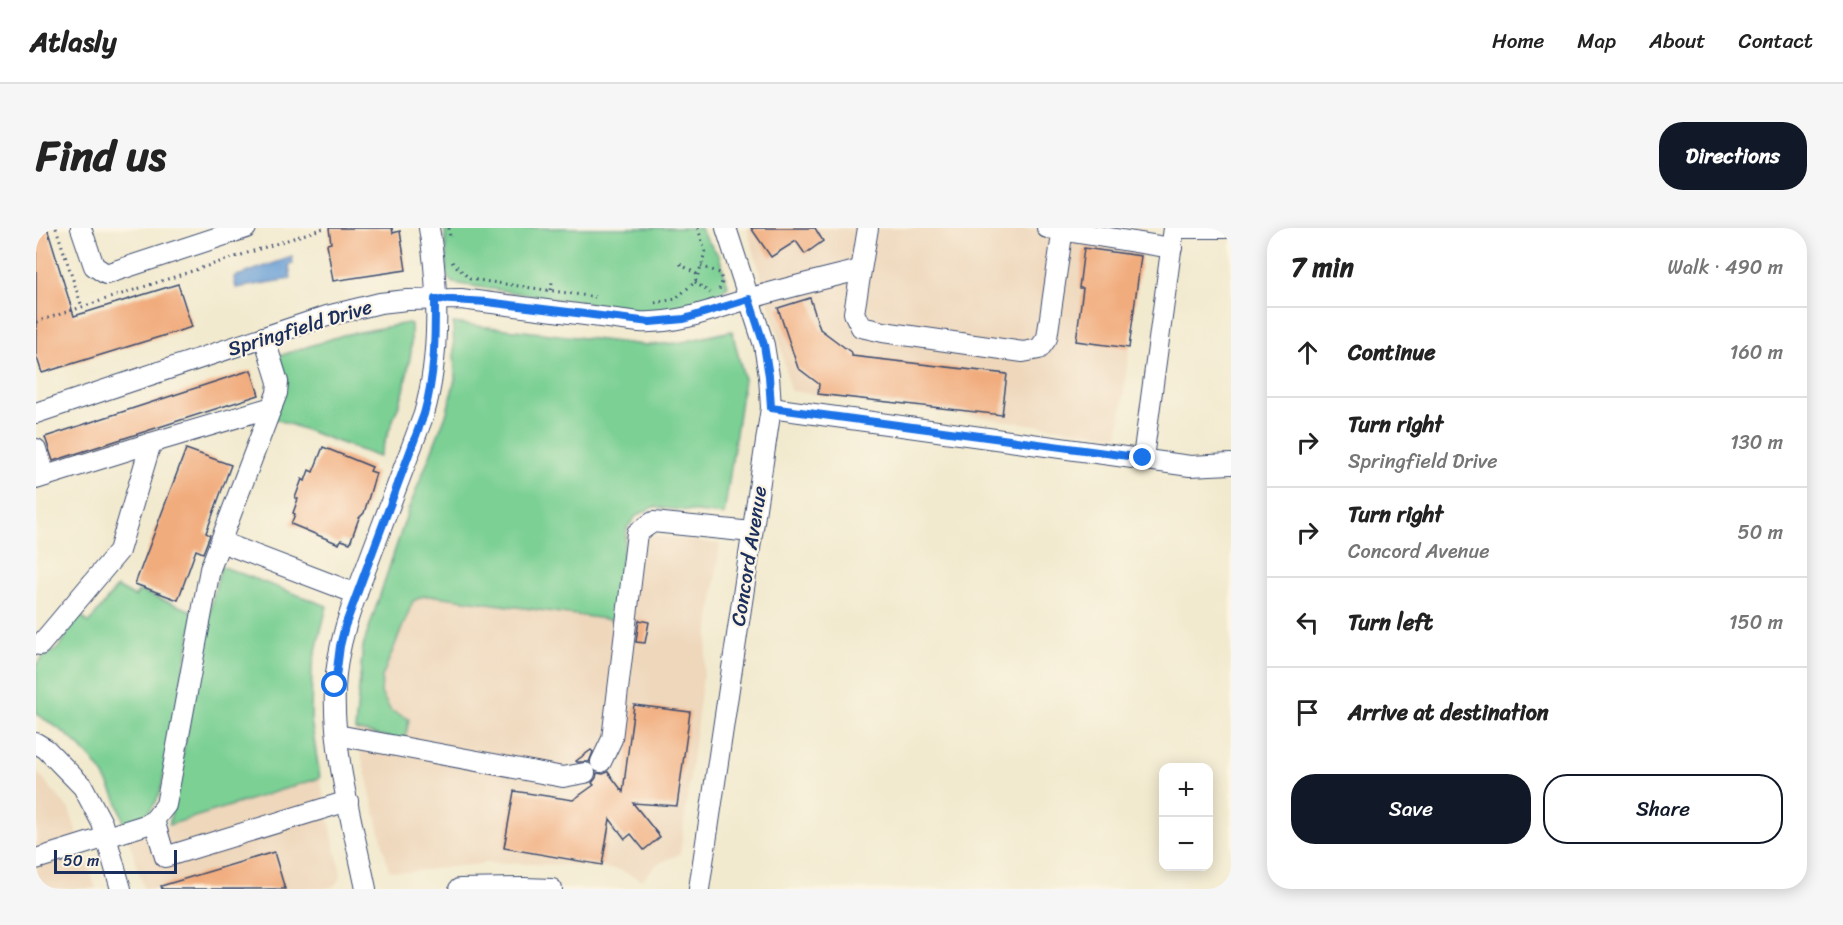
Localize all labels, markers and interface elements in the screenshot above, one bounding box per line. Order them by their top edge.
text: Atlasly [30,17,117,66]
text: Home [1492,22,1544,60]
text: Map [1577,22,1616,60]
text: About [1649,22,1706,60]
text: Contact [1739,22,1813,60]
text: Find us [36,119,166,193]
button: Directions [1659,122,1807,190]
text: 7 min [1291,244,1354,290]
text: Walk · 490 m [1667,250,1783,285]
street label: Springfield Drive [223,289,377,367]
text: Continue [1348,333,1436,372]
text: 160 m [1730,335,1783,370]
icon: ahead [1291,336,1324,369]
text: Turn right [1348,405,1443,444]
text: 130 m [1730,425,1783,460]
icon: right [1291,426,1324,459]
route end [1129,444,1155,470]
text: Springfield Drive [1348,444,1498,479]
street label: Concord Avenue [721,483,777,629]
text: Turn right [1348,495,1443,534]
text: 50 m [1738,515,1783,550]
icon: right [1291,516,1324,549]
text: Concord Avenue [1348,534,1489,569]
text: Turn left [1348,603,1433,642]
text: 150 m [1729,605,1783,640]
icon: left [1291,606,1324,639]
route start [321,671,347,697]
text: Arrive at destination [1348,693,1549,732]
icon: arrive [1291,696,1324,729]
map controls [1159,763,1213,871]
button: + [1159,763,1213,817]
button: Save [1291,774,1531,844]
button: Share [1543,774,1783,844]
button: − [1159,817,1213,871]
text: 50 m [63,846,99,875]
scale bar [54,847,177,874]

